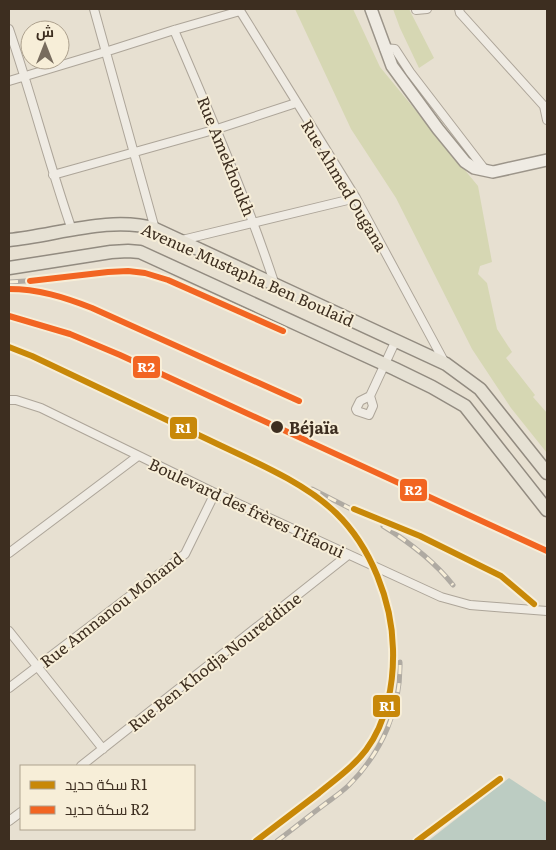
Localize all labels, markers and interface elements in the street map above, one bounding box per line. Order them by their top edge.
north arrow [20,20,70,70]
text: ش [36,21,54,41]
street label: Rue Amekhoukh [192,92,262,220]
street label: Rue Ahmed Ougana [296,114,394,256]
street label: Avenue Mustapha Ben Boulaid [138,216,358,332]
line badge: R2 [132,355,161,379]
text: R2 [137,356,155,376]
place label: Béjaïa [289,415,339,439]
line badge: R1 [169,416,198,440]
text: R1 [175,417,191,437]
marker: Béjaïa [269,419,285,435]
street label: Boulevard des frères Tifaoui [145,451,349,563]
line badge: R2 [399,478,428,502]
text: R2 [404,479,422,499]
street label: Rue Amnanou Mohand [34,545,188,673]
street label: Rue Ben Khodja Noureddine [122,586,306,736]
line badge: R1 [372,694,401,718]
text: R1 [379,695,395,715]
legend [20,765,195,830]
text: سكة حديد R1 [65,772,147,795]
text: سكة حديد R2 [65,797,149,820]

